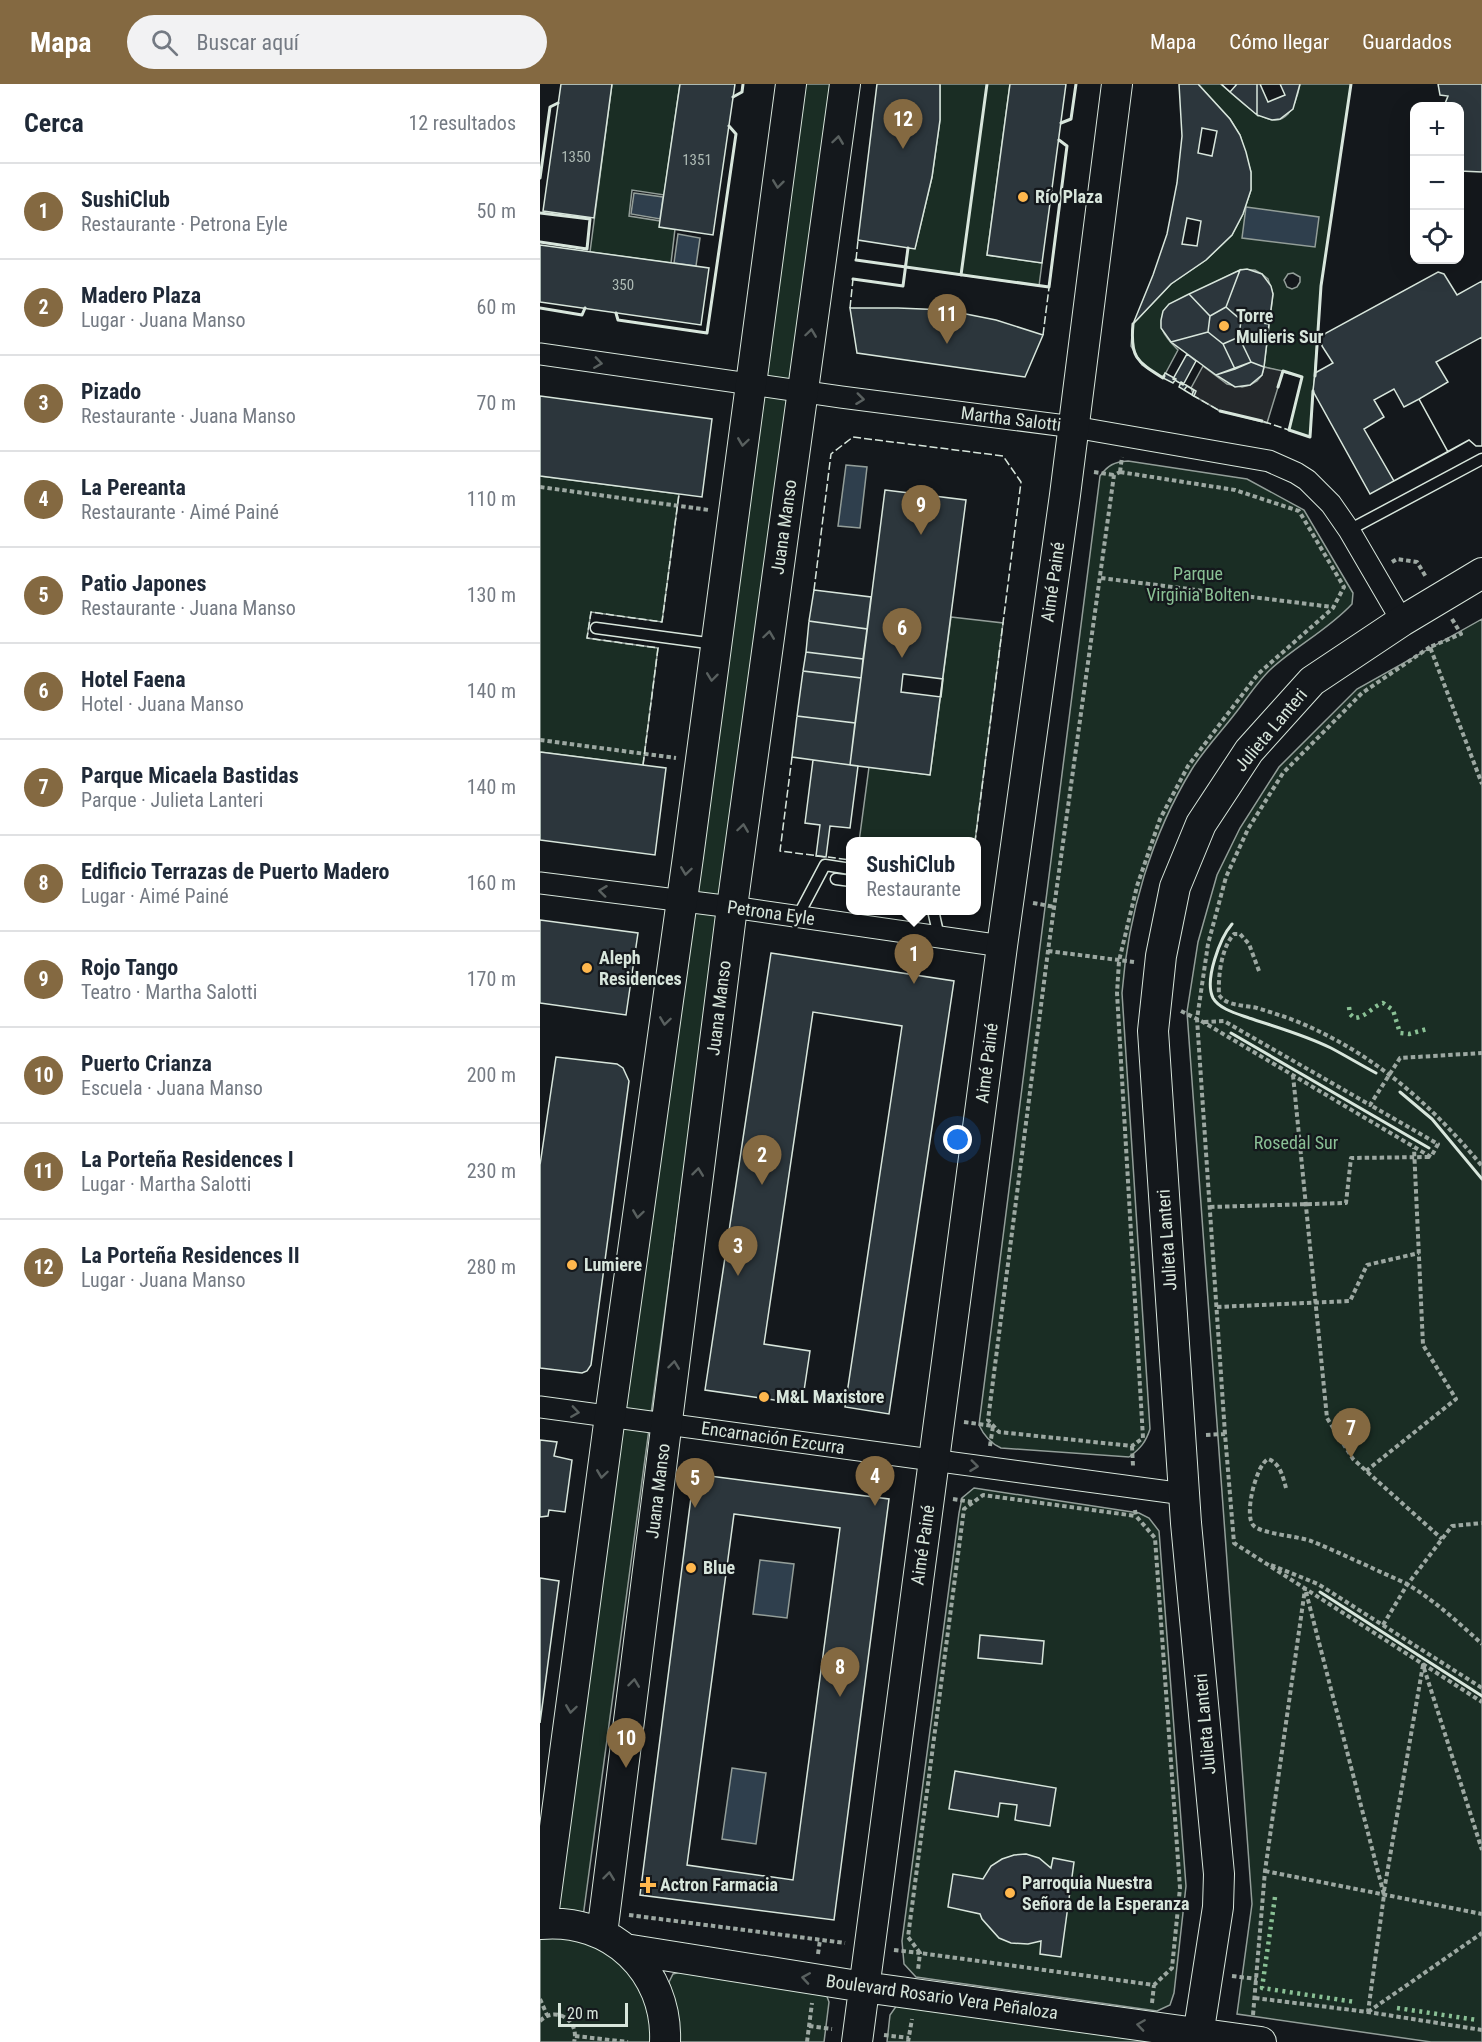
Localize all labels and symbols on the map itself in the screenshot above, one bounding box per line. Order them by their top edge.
pin: 12 [884,100,922,149]
one-way arrow [831,136,843,145]
house number: 1350 [561,148,591,166]
house number: 1351 [682,151,712,169]
one-way arrow [772,179,784,188]
place label: Río Plaza [1035,186,1103,207]
marker: Río Plaza [1016,190,1030,204]
house number: 350 [612,276,634,294]
pin: 11 [928,294,966,344]
place label: Torre Mulieris Sur [1236,305,1324,347]
marker: Torre Mulieris Sur [1217,319,1231,333]
one-way arrow [804,329,816,338]
one-way arrow [593,356,602,368]
one-way arrow [856,392,865,405]
street label: Martha Salotti [960,402,1062,435]
one-way arrow [738,438,750,447]
street label: Juana Manso [766,478,801,576]
pin: 9 [902,486,940,535]
street label: Aimé Painé [1037,541,1068,623]
park label: Parque Virginia Bolten [1146,563,1250,605]
pin: 6 [882,608,922,658]
one-way arrow [763,630,775,640]
one-way arrow [707,673,719,682]
street label: Julieta Lanteri [1230,684,1311,775]
one-way arrow [736,824,748,833]
one-way arrow [681,866,693,875]
one-way arrow [598,886,608,898]
street label: Petrona Eyle [726,896,816,929]
pin: 1 [894,934,934,984]
place label: Aleph Residences [599,947,682,989]
street label: Juana Manso [702,959,735,1057]
marker: Aleph Residences [580,961,594,975]
one-way arrow [659,1017,671,1026]
street label: Aimé Painé [971,1022,1002,1104]
your location [943,1125,972,1154]
park label: Rosedal Sur [1254,1132,1339,1153]
pin: 2 [742,1136,782,1185]
one-way arrow [692,1167,704,1176]
street label: Julieta Lanteri [1152,1189,1181,1291]
one-way arrow [632,1210,644,1219]
pin: 3 [718,1226,758,1276]
place label: Lumiere [584,1254,643,1275]
marker: Lumiere [565,1258,579,1272]
one-way arrow [667,1361,679,1370]
place label: M&L Maxistore [776,1386,885,1407]
marker: M&L Maxistore [757,1390,771,1404]
one-way arrow [570,1405,579,1417]
pin: 7 [1332,1408,1370,1458]
street label: Encarnación Ezcurra [700,1417,846,1458]
street label: Juana Manso [641,1442,674,1540]
pin: 4 [856,1456,894,1506]
pin: 5 [676,1458,714,1508]
one-way arrow [969,1459,978,1471]
one-way arrow [596,1470,609,1479]
street label: Aimé Painé [907,1504,938,1586]
place label: Blue [703,1557,735,1578]
marker: Blue [684,1561,698,1575]
pin: 8 [820,1648,860,1697]
street label: Julieta Lanteri [1190,1673,1219,1776]
one-way arrow [627,1678,639,1687]
one-way arrow [565,1704,577,1714]
pin: 10 [606,1718,646,1768]
one-way arrow [603,1872,615,1881]
place label: Parroquia Nuestra Señora de la Esperanza [1022,1872,1190,1914]
place label: Actron Farmacia [660,1874,778,1895]
marker: Actron Farmacia [641,1878,655,1892]
marker: Parroquia Nuestra Señora de la Esperanza [1003,1886,1017,1900]
street label: Boulevard Rosario Vera Peñaloza [825,1970,1059,2023]
one-way arrow [801,1973,810,1985]
scale bar [558,2000,628,2028]
one-way arrow [1136,2019,1145,2031]

